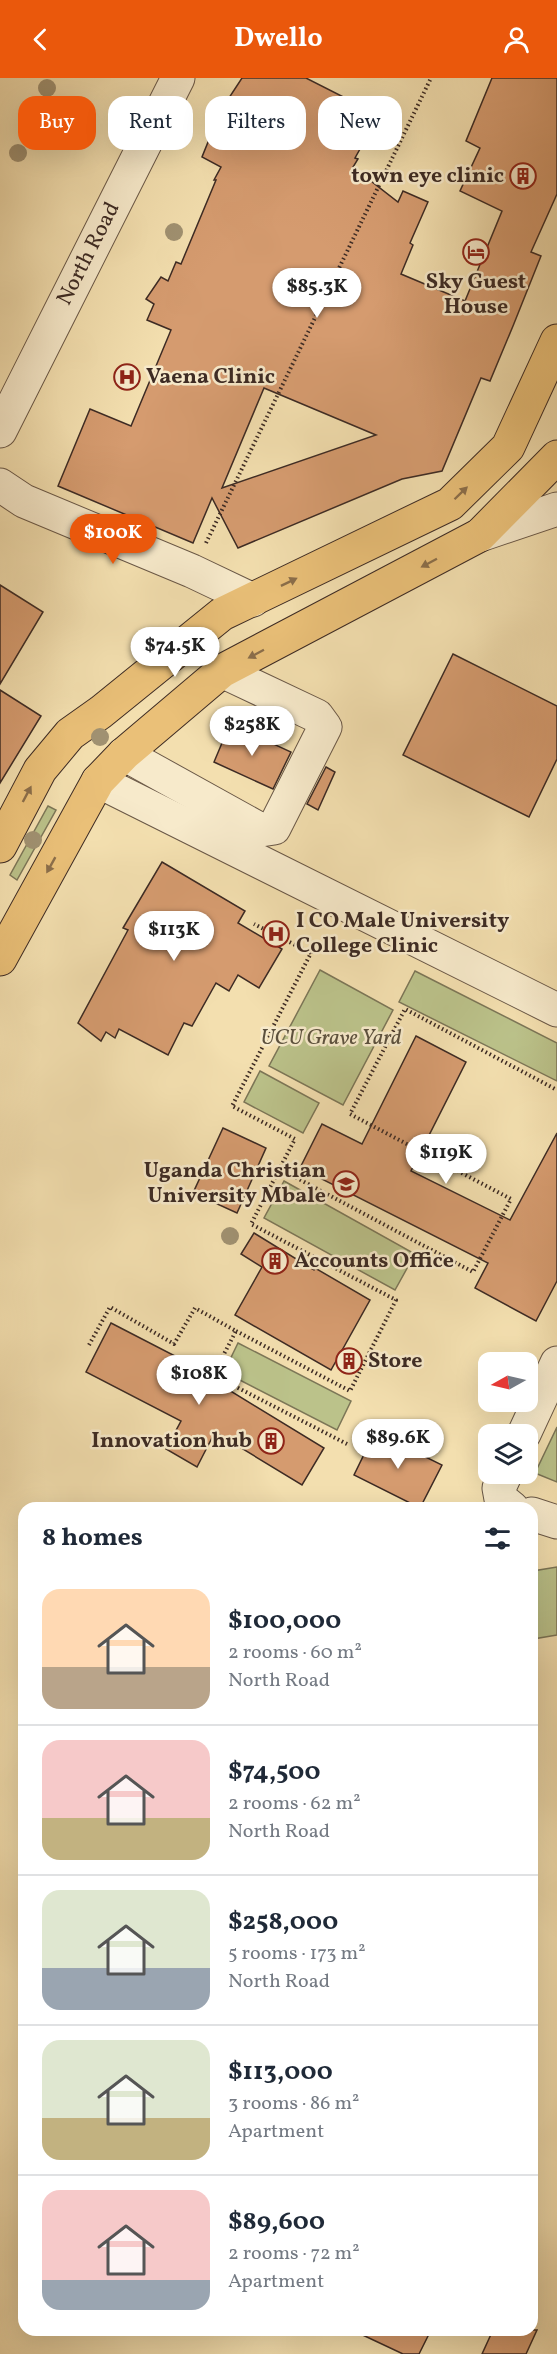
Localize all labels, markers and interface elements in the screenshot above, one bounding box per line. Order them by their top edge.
text: Dwello [234,20,323,58]
icon: back [24,23,57,56]
icon: person [500,23,533,56]
chip: Buy [18,96,96,150]
chip: Rent [108,96,193,150]
chip: Filters [205,96,306,150]
chip: New [318,96,402,150]
place label: town eye clinic [351,161,504,192]
building icon: town eye clinic [508,161,538,191]
street label: North Road [50,197,128,311]
hotel icon: Sky Guest House [461,237,491,267]
place label: Sky Guest House [426,267,526,323]
pin: $85.3K [268,268,366,319]
text: $85.3K [286,273,348,301]
hospital icon: Vaena Clinic [112,362,142,392]
place label: Vaena Clinic [146,362,275,393]
one-way arrow [454,486,468,500]
pin: $100K [71,514,155,565]
text: $100K [84,519,142,547]
one-way arrow [420,558,437,568]
one-way arrow [280,578,298,588]
pin: $74.5K [126,627,224,678]
text: $74.5K [145,632,205,660]
one-way arrow [247,648,265,658]
pin: $258K [210,706,294,757]
text: $258K [224,711,280,739]
one-way arrow [22,785,32,802]
one-way arrow [46,856,56,873]
place label: I CO Male University College Clinic [296,906,510,962]
pin: $113K [132,911,216,962]
text: $113K [148,916,200,944]
hospital icon: I CO Male University College Clinic [261,919,291,949]
park label: UCU Grave Yard [260,1023,402,1054]
pin: $119K [404,1134,488,1185]
text: $119K [420,1139,472,1167]
place label: Uganda Christian University Mbale [144,1156,326,1212]
school or university icon: Uganda Christian University Mbale [331,1169,361,1199]
building icon: Accounts Office [260,1246,290,1276]
place label: Accounts Office [294,1246,454,1277]
building icon: Store [334,1346,364,1376]
place label: Store [368,1346,423,1377]
north arrow [478,1352,538,1412]
map controls [478,1352,538,1484]
pin: $108K [157,1355,241,1406]
text: $108K [171,1360,227,1388]
pin: $89.6K [349,1419,447,1470]
text: $89.6K [366,1424,430,1452]
button: layers [478,1424,538,1484]
place label: Innovation hub [91,1426,252,1457]
building icon: Innovation hub [256,1426,286,1456]
text: 8 homes [42,1520,143,1556]
icon: filters [481,1522,514,1555]
text: $100,000 [228,1603,341,1639]
icon: home [90,1613,162,1685]
text: 2 rooms · 60 m² [228,1639,362,1667]
text: North Road [228,1667,330,1695]
text: $74,500 [228,1754,320,1790]
icon: home [90,1764,162,1836]
text: 2 rooms · 62 m² [228,1790,361,1818]
text: North Road [228,1818,330,1846]
text: $258,000 [228,1904,338,1940]
icon: home [90,1914,162,1986]
text: 5 rooms · 173 m² [228,1940,366,1968]
text: North Road [228,1968,330,1996]
text: $113,000 [228,2054,333,2090]
icon: home [90,2064,162,2136]
text: 3 rooms · 86 m² [228,2090,359,2118]
text: Apartment [228,2118,324,2146]
text: $89,600 [228,2204,325,2240]
icon: home [90,2214,162,2286]
text: 2 rooms · 72 m² [228,2240,360,2268]
text: Apartment [228,2268,324,2296]

